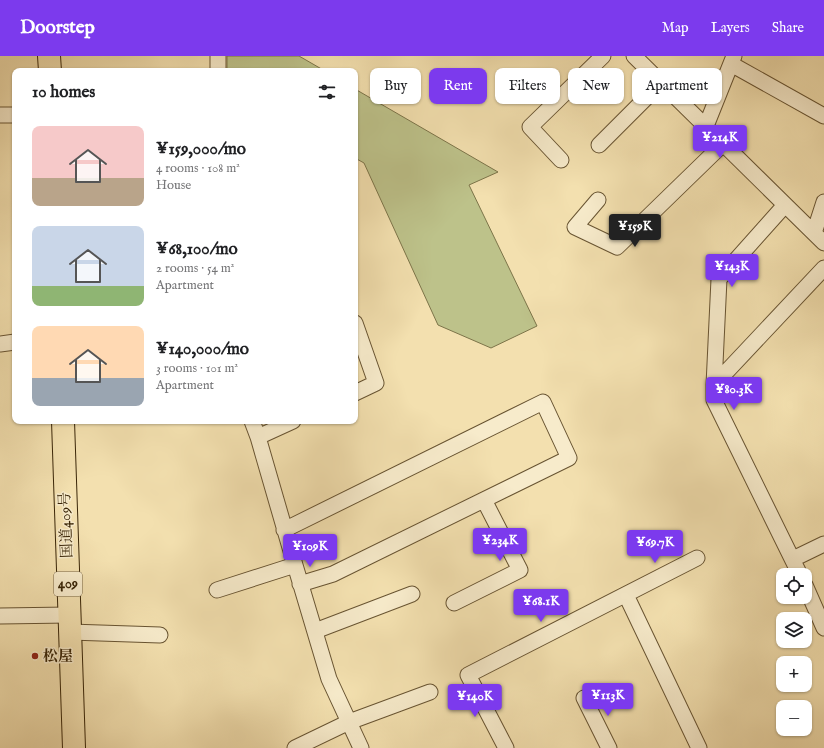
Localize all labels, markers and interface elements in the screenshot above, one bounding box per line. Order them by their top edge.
text: Doorstep [20,16,95,40]
text: Map [662,19,689,37]
text: Layers [711,19,750,37]
text: Share [772,19,804,37]
chip: Buy [370,68,421,104]
chip: Rent [429,68,487,104]
chip: Filters [495,68,560,104]
chip: New [568,68,624,104]
chip: Apartment [632,68,722,104]
icon: filters [316,81,338,103]
text: 10 homes [32,82,95,103]
pin: ¥214K [692,125,748,159]
text: ¥214K [702,129,738,146]
text: ¥159,000/mo [156,139,246,160]
icon: home [64,142,112,190]
text: 4 rooms · 108 m² [156,160,240,177]
text: House [156,177,191,194]
pin: ¥159K [607,214,663,248]
text: ¥159K [618,218,652,235]
text: ¥68,100/mo [156,239,238,260]
icon: home [64,242,112,290]
pin: ¥143K [704,254,760,288]
text: ¥143K [715,258,749,275]
text: 2 rooms · 54 m² [156,260,234,277]
text: Apartment [156,277,214,294]
text: ¥140,000/mo [156,339,249,360]
icon: home [64,342,112,390]
text: 3 rooms · 101 m² [156,360,238,377]
text: Apartment [156,377,214,394]
pin: ¥80.3K [701,377,767,411]
text: ¥80.3K [715,381,753,398]
street label: 国道409号 [55,492,77,558]
pin: ¥234K [472,528,528,562]
pin: ¥69.7K [622,530,688,564]
text: ¥234K [482,532,518,549]
pin: ¥109K [282,534,338,568]
text: ¥69.7K [636,534,674,551]
text: ¥109K [292,538,328,555]
map controls [776,568,812,736]
button: locate [776,568,812,604]
road number: 409 [54,572,82,596]
pin: ¥68.1K [508,589,574,623]
text: ¥68.1K [522,593,560,610]
button: layers [776,612,812,648]
place label: 松屋 [43,647,73,666]
marker: 松屋 [30,651,40,661]
button: + [776,656,812,692]
pin: ¥113K [580,683,636,717]
pin: ¥140K [447,684,503,718]
text: ¥113K [591,687,625,704]
text: ¥140K [457,688,493,705]
button: − [776,700,812,736]

